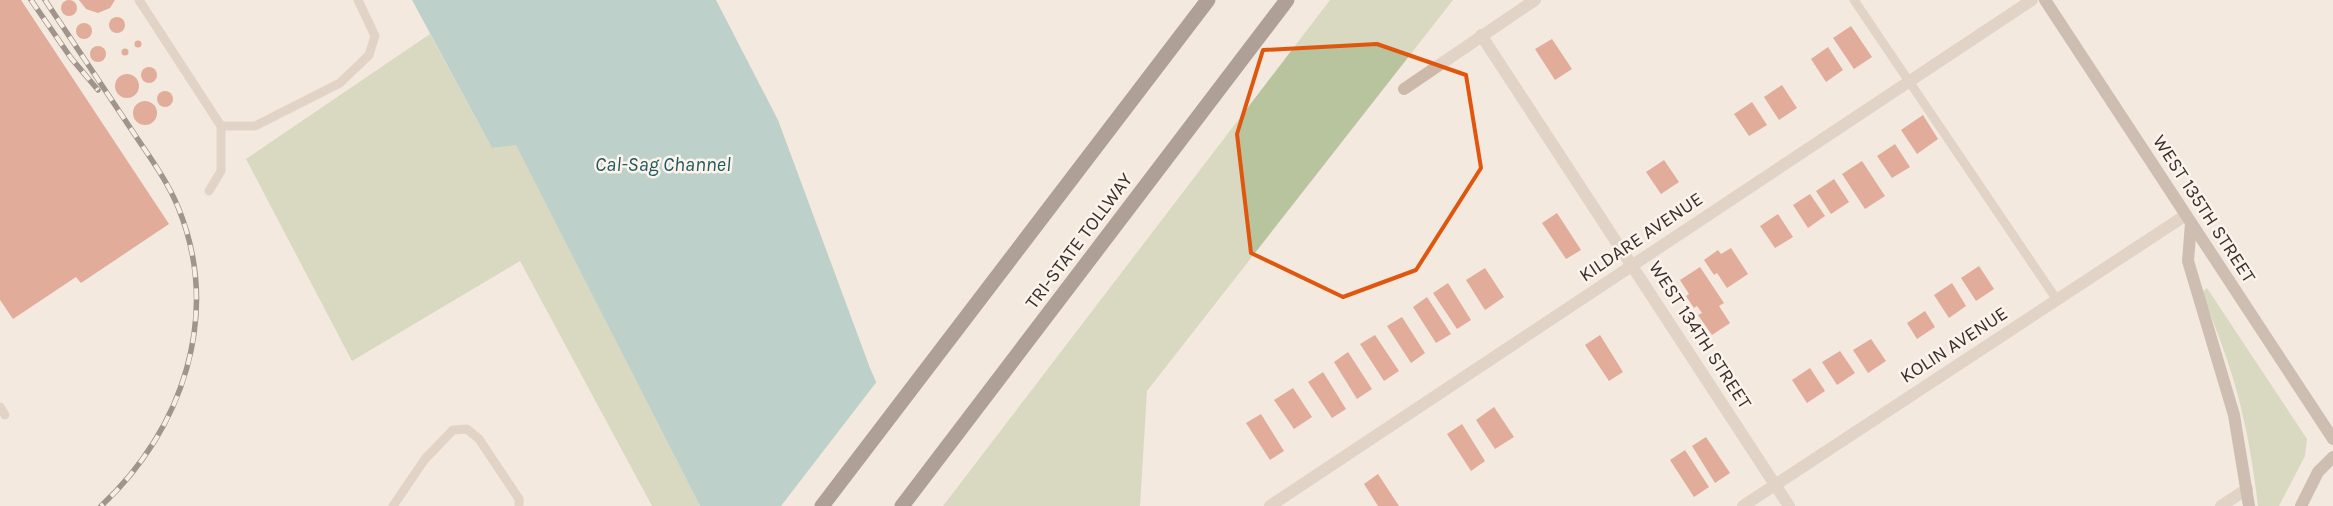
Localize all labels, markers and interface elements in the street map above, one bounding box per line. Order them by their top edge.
street label: WEST 135TH STREET [2148,131,2260,287]
water label: Cal-Sag Channel [595,153,731,176]
street label: TRI-STATE TOLLWAY [1021,168,1138,313]
street label: KILDARE AVENUE [1575,188,1707,286]
street label: WEST 134TH STREET [1644,257,1756,413]
street label: KOLIN AVENUE [1896,302,2012,388]

